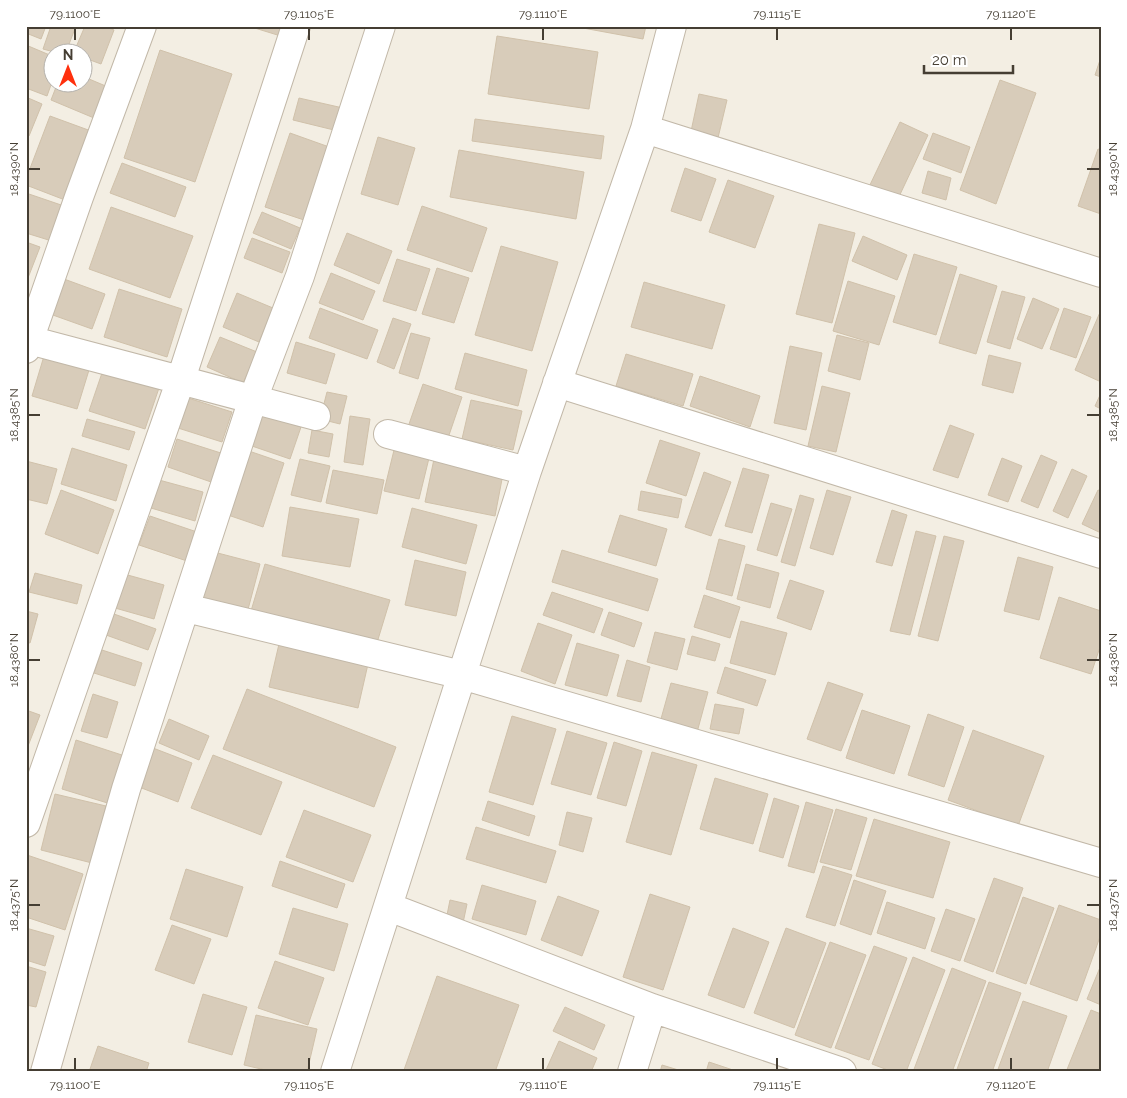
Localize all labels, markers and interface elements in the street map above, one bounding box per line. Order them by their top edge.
text: 79.1100°E [50,7,100,21]
text: 79.1105°E [284,7,334,21]
text: 79.1110°E [519,7,567,21]
text: 79.1115°E [753,7,801,21]
text: 79.1120°E [986,7,1036,21]
north arrow [42,42,92,92]
scale bar [924,42,1013,74]
text: N [63,47,73,63]
text: 20 m [932,51,967,69]
text: 18.4390°N [7,142,21,196]
text: 18.4390°N [1106,142,1120,196]
text: 18.4385°N [7,388,21,442]
text: 18.4385°N [1106,388,1120,442]
text: 18.4380°N [7,633,21,687]
text: 18.4380°N [1106,633,1120,687]
text: 18.4375°N [7,879,21,931]
text: 18.4375°N [1106,879,1120,931]
text: 79.1100°E [50,1078,100,1092]
text: 79.1105°E [284,1078,334,1092]
text: 79.1110°E [519,1078,567,1092]
text: 79.1115°E [753,1078,801,1092]
text: 79.1120°E [986,1078,1036,1092]

